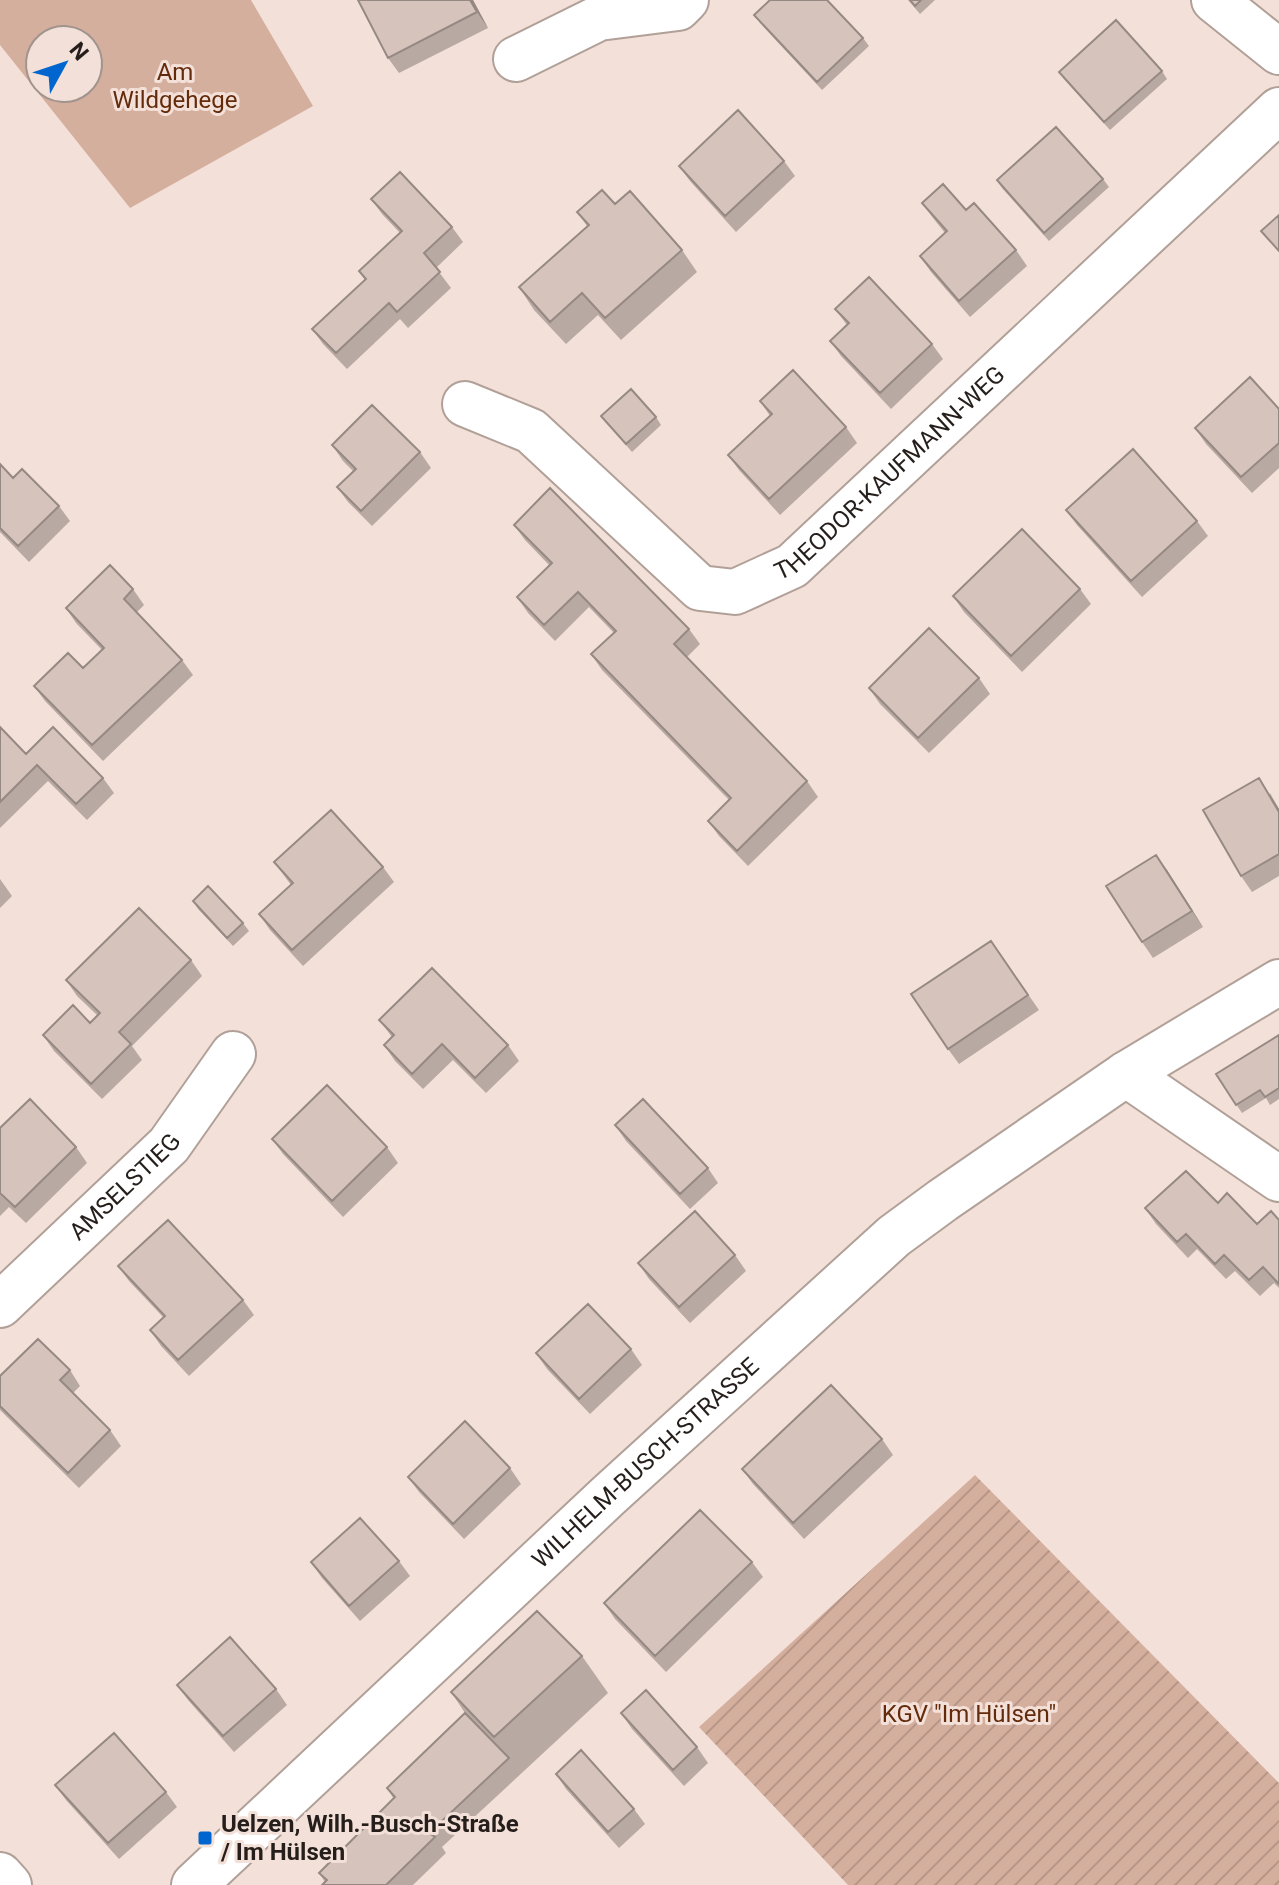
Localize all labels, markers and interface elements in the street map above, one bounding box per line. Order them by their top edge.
north arrow [24,24,104,104]
text: N [64,37,94,65]
park label: Am Wildgehege [113,58,237,114]
street label: THEODOR-KAUFMANN-WEG [770,360,1010,586]
street label: AMSELSTIEG [64,1128,187,1246]
street label: WILHELM-BUSCH-STRASSE [526,1352,764,1574]
park label: KGV "Im Hülsen" [882,1700,1056,1728]
place label: Uelzen, Wilh.-Busch-Straße / Im Hülsen [220,1810,519,1866]
marker: Uelzen, Wilh.-Busch-Straße / Im Hülsen [196,1829,214,1847]

